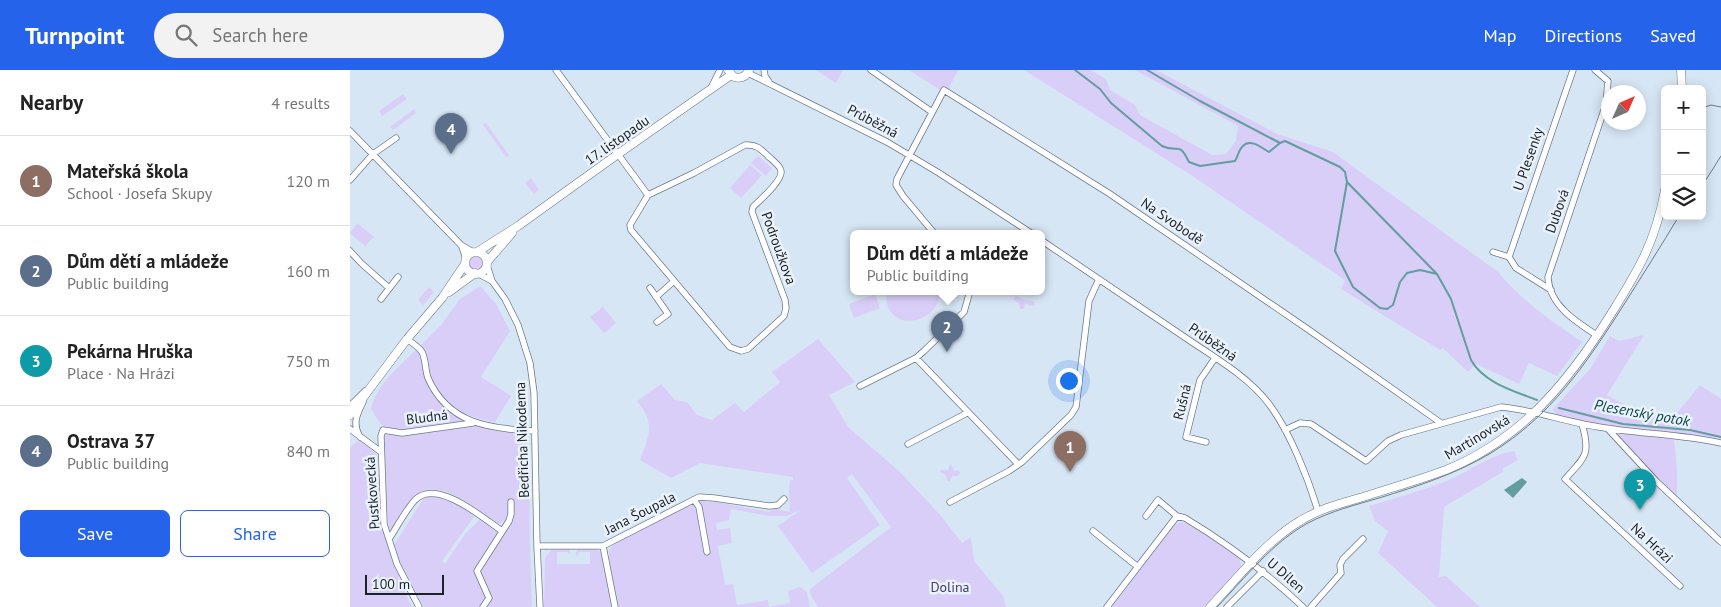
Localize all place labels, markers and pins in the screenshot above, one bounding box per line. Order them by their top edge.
pin: 4 [435,113,467,154]
pin: 2 [931,311,963,352]
pin: 1 [1054,431,1086,472]
pin: 3 [1624,469,1656,510]

